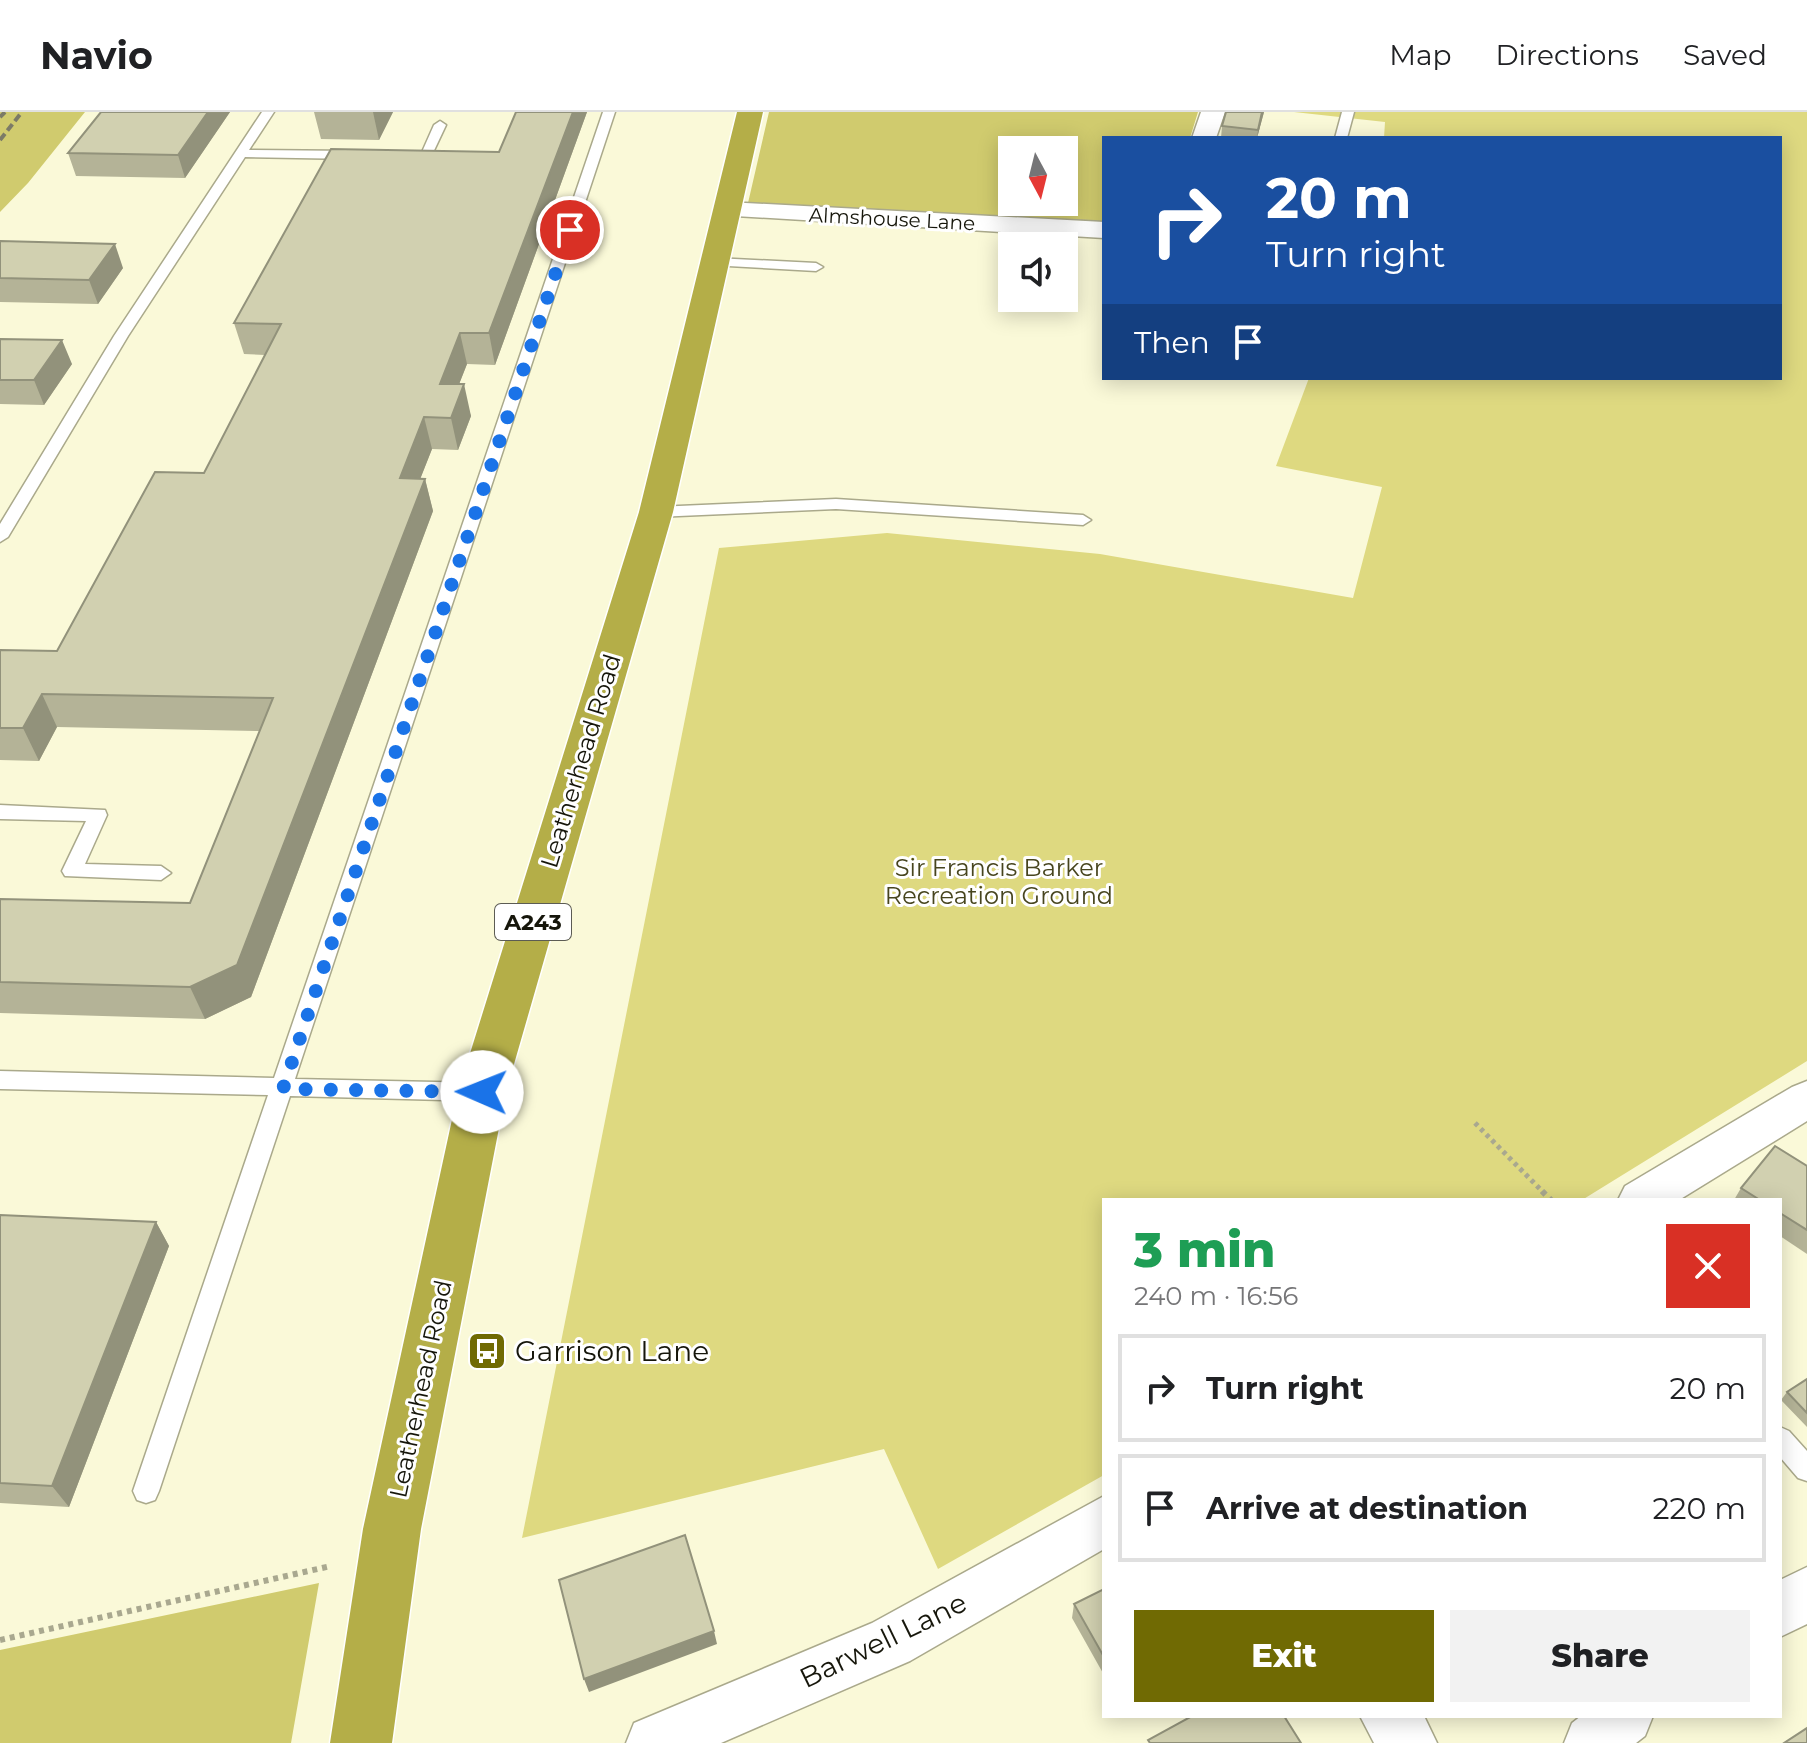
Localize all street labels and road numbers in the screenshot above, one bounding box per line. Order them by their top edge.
street label: Almshouse Lane [808,203,976,235]
street label: Leatherhead Road [534,650,627,871]
road number: A243 [495,904,571,940]
street label: Leatherhead Road [383,1277,458,1500]
street label: Barwell Lane [794,1585,972,1695]

